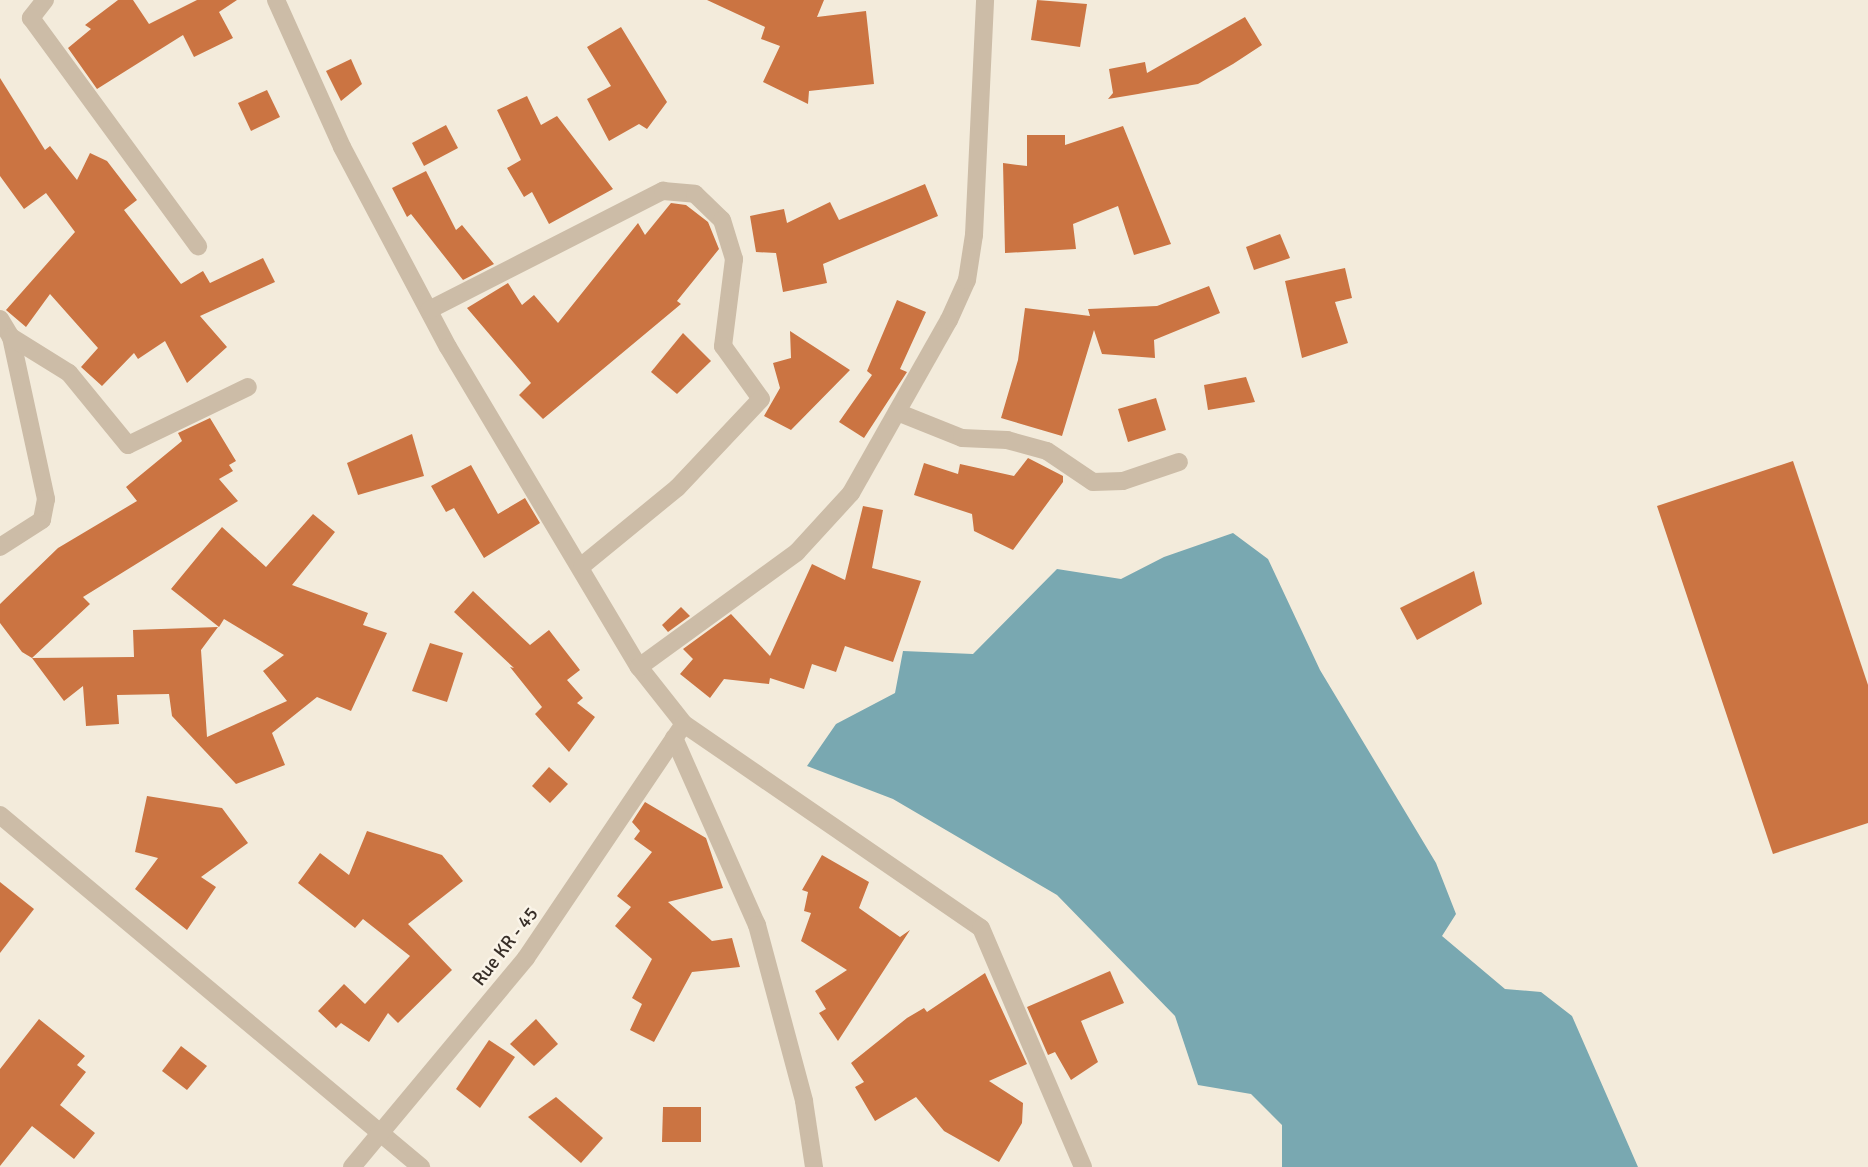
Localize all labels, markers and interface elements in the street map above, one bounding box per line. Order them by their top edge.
street label: Rue KR - 45 [468,903,544,991]

